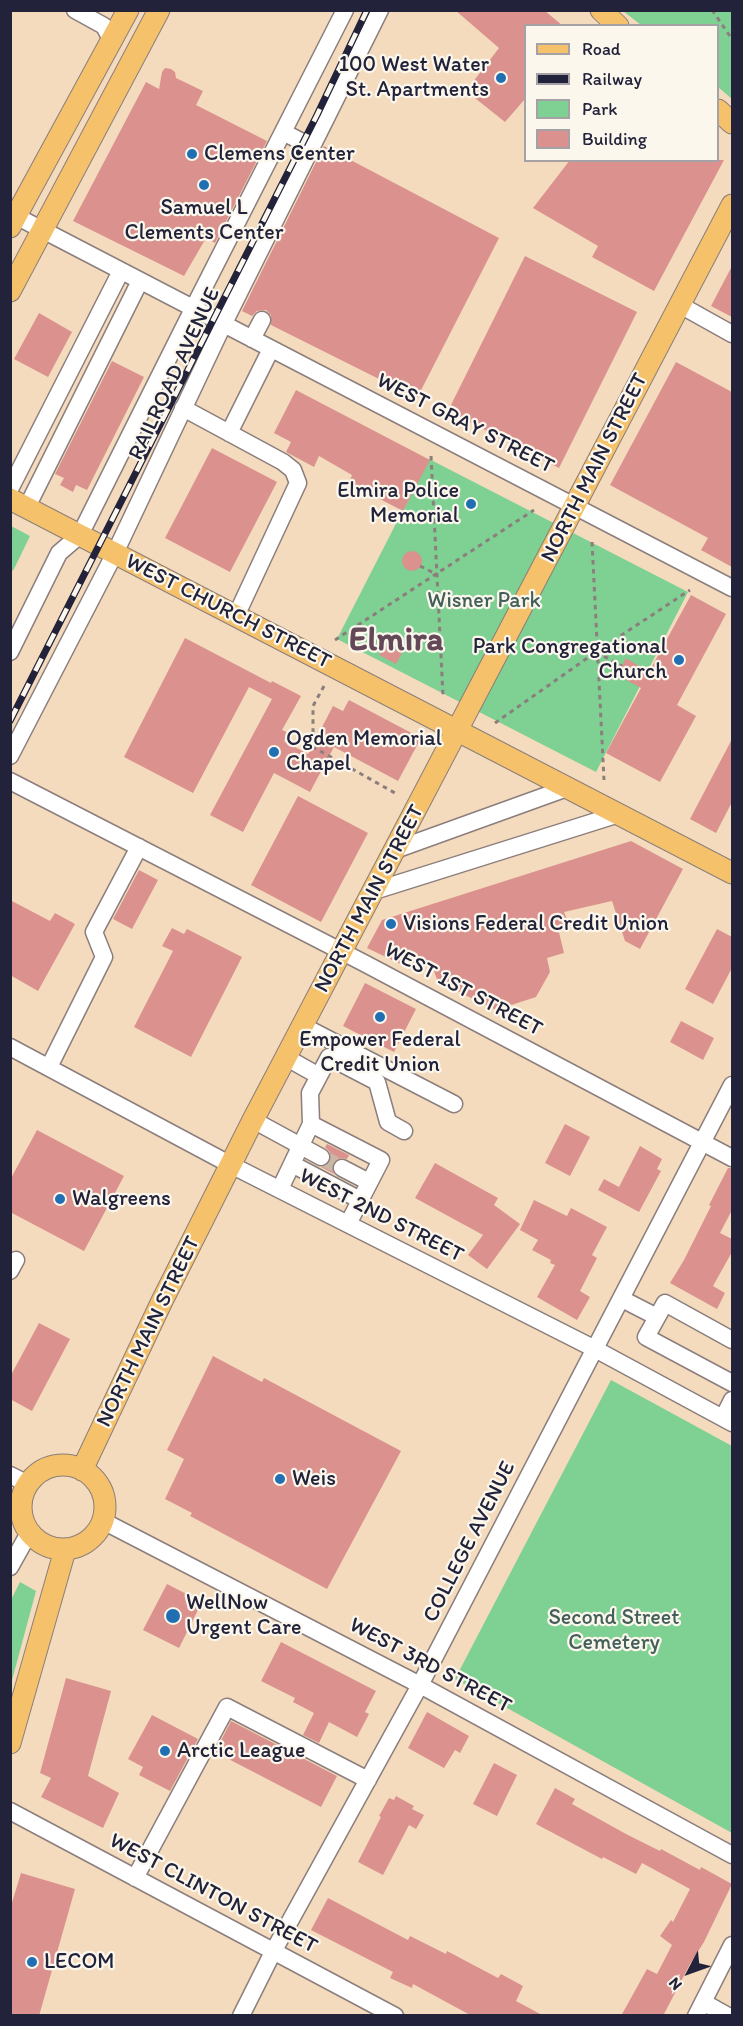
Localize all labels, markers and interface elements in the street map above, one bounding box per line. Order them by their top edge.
legend [524,24,719,162]
text: Road [582,38,621,60]
place label: 100 West Water St. Apartments [339,52,489,104]
text: Railway [582,68,642,90]
marker: 100 West Water St. Apartments [494,71,508,85]
text: Park [582,98,617,120]
text: Building [582,128,647,150]
place label: Clemens Center [204,141,355,167]
marker: Clemens Center [185,147,199,161]
marker: Samuel L Clements Center [197,178,211,192]
place label: Samuel L Clements Center [125,195,283,246]
street label: RAILROAD AVENUE [123,284,227,464]
street label: WEST GRAY STREET [372,368,558,480]
street label: NORTH MAIN STREET [536,369,654,567]
place label: Elmira Police Memorial [337,478,459,530]
marker: Elmira Police Memorial [464,497,478,511]
street label: WEST CHURCH STREET [121,549,335,675]
park label: Wisner Park [427,588,541,614]
district label: Elmira [349,621,443,661]
place label: Park Congregational Church [473,634,667,686]
marker: Park Congregational Church [672,653,686,667]
place label: Ogden Memorial Chapel [286,726,442,778]
marker: Ogden Memorial Chapel [267,745,281,759]
street label: NORTH MAIN STREET [309,801,431,997]
place label: Visions Federal Credit Union [403,911,669,937]
marker: Visions Federal Credit Union [384,917,398,931]
street label: WEST 1ST STREET [379,937,547,1043]
marker: Empower Federal Credit Union [373,1010,387,1024]
place label: Empower Federal Credit Union [299,1027,461,1078]
street label: WEST 2ND STREET [294,1163,468,1269]
place label: Walgreens [72,1186,171,1212]
marker: Walgreens [53,1192,67,1206]
street label: NORTH MAIN STREET [91,1232,207,1432]
street label: COLLEGE AVENUE [418,1457,522,1627]
place label: Weis [292,1466,336,1492]
marker: Weis [273,1472,287,1486]
place label: WellNow Urgent Care [186,1590,301,1642]
park label: Second Street Cemetery [548,1605,680,1657]
marker: WellNow Urgent Care [164,1607,182,1625]
street label: WEST 3RD STREET [344,1612,516,1720]
place label: Arctic League [177,1738,305,1764]
marker: Arctic League [158,1744,172,1758]
street label: WEST CLINTON STREET [104,1828,322,1960]
north arrow [659,1942,719,2002]
place label: LECOM [44,1949,114,1975]
marker: LECOM [25,1955,39,1969]
text: N [664,1974,686,1994]

